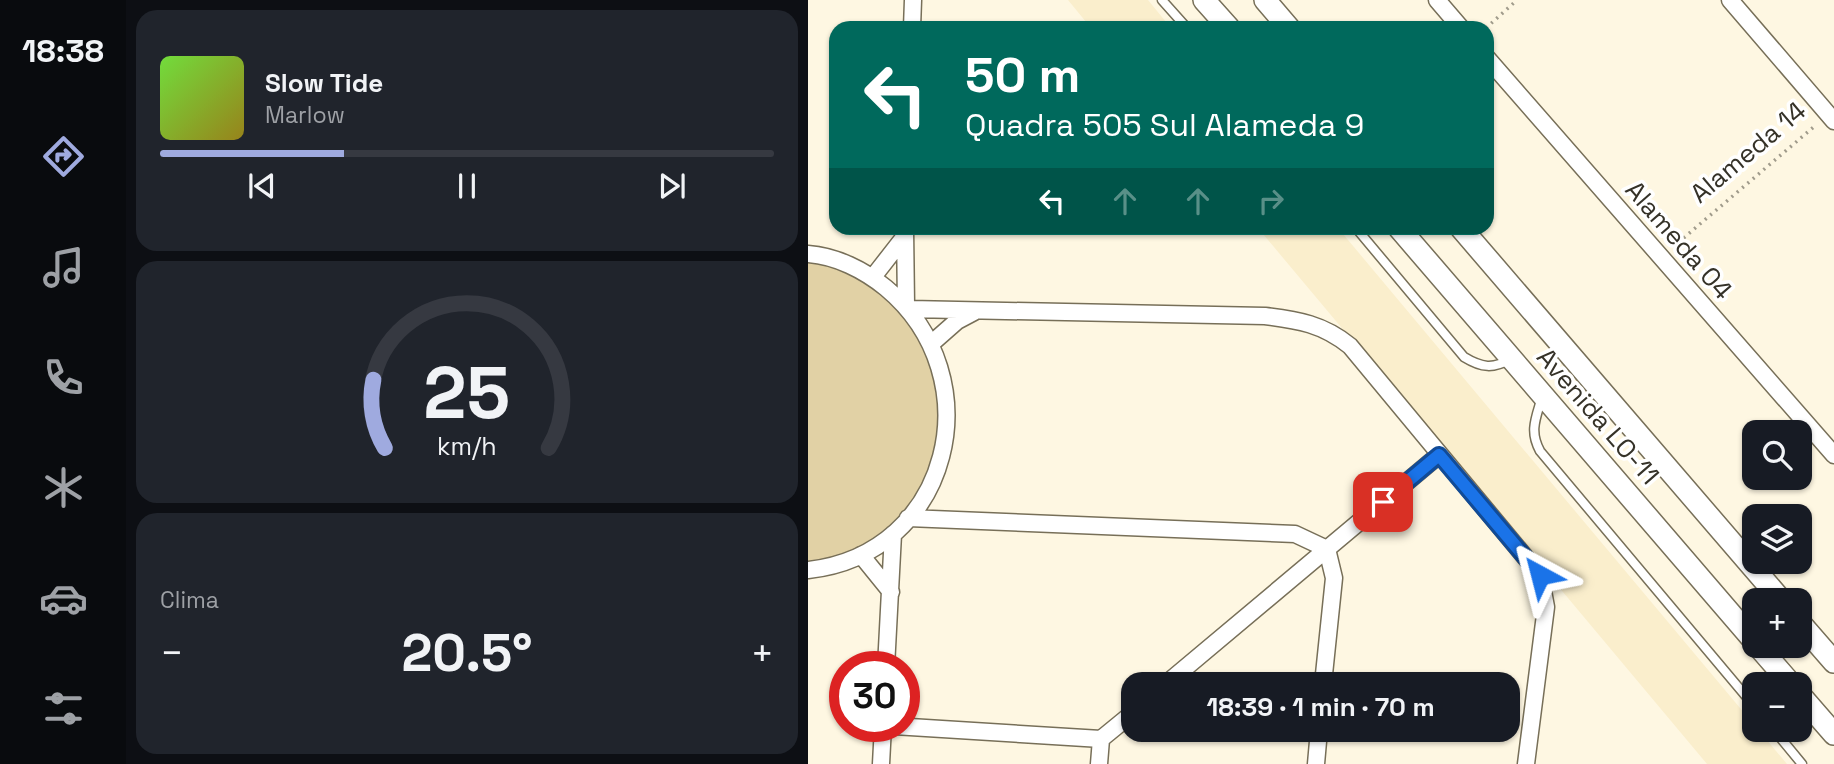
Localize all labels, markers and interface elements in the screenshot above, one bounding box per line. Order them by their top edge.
text: 18:38 [22,31,104,71]
text: 50 m [965,44,1080,106]
icon: left [850,49,941,140]
text: Slow Tide [265,66,383,100]
street label: Alameda 14 [1683,94,1813,210]
text: Marlow [265,100,345,130]
text: Quadra 505 Sul Alameda 9 [965,105,1364,145]
icon: directions [39,132,88,181]
icon: previous [243,167,281,205]
icon: pause [448,167,486,205]
icon: next [653,167,691,205]
street label: Alameda 04 [1618,173,1740,307]
icon: left [1033,182,1071,220]
icon: ahead [1106,182,1144,220]
icon: ahead [1179,182,1217,220]
icon: right [1252,182,1290,220]
icon: music [39,243,88,292]
street label: Avenida LO-11 [1529,341,1667,491]
text: 25 [424,346,510,439]
icon: phone [39,353,88,402]
map controls [1742,420,1812,742]
button: search [1742,420,1812,490]
text: km/h [437,430,497,462]
icon: climate [39,463,88,512]
pin [1353,472,1413,532]
icon: arrive [1364,483,1402,521]
button: layers [1742,504,1812,574]
position arrow [1503,538,1577,612]
icon: car [39,574,88,623]
text: Clima [160,585,219,615]
button: + [1742,588,1812,658]
text: 20.5° [401,620,533,686]
text: − [160,629,184,677]
text: + [750,629,774,677]
speed limit sign: 30 [829,651,920,742]
button: − [1742,672,1812,742]
icon: filters [39,684,88,733]
text: 18:39 · 1 min · 70 m [1206,690,1435,724]

